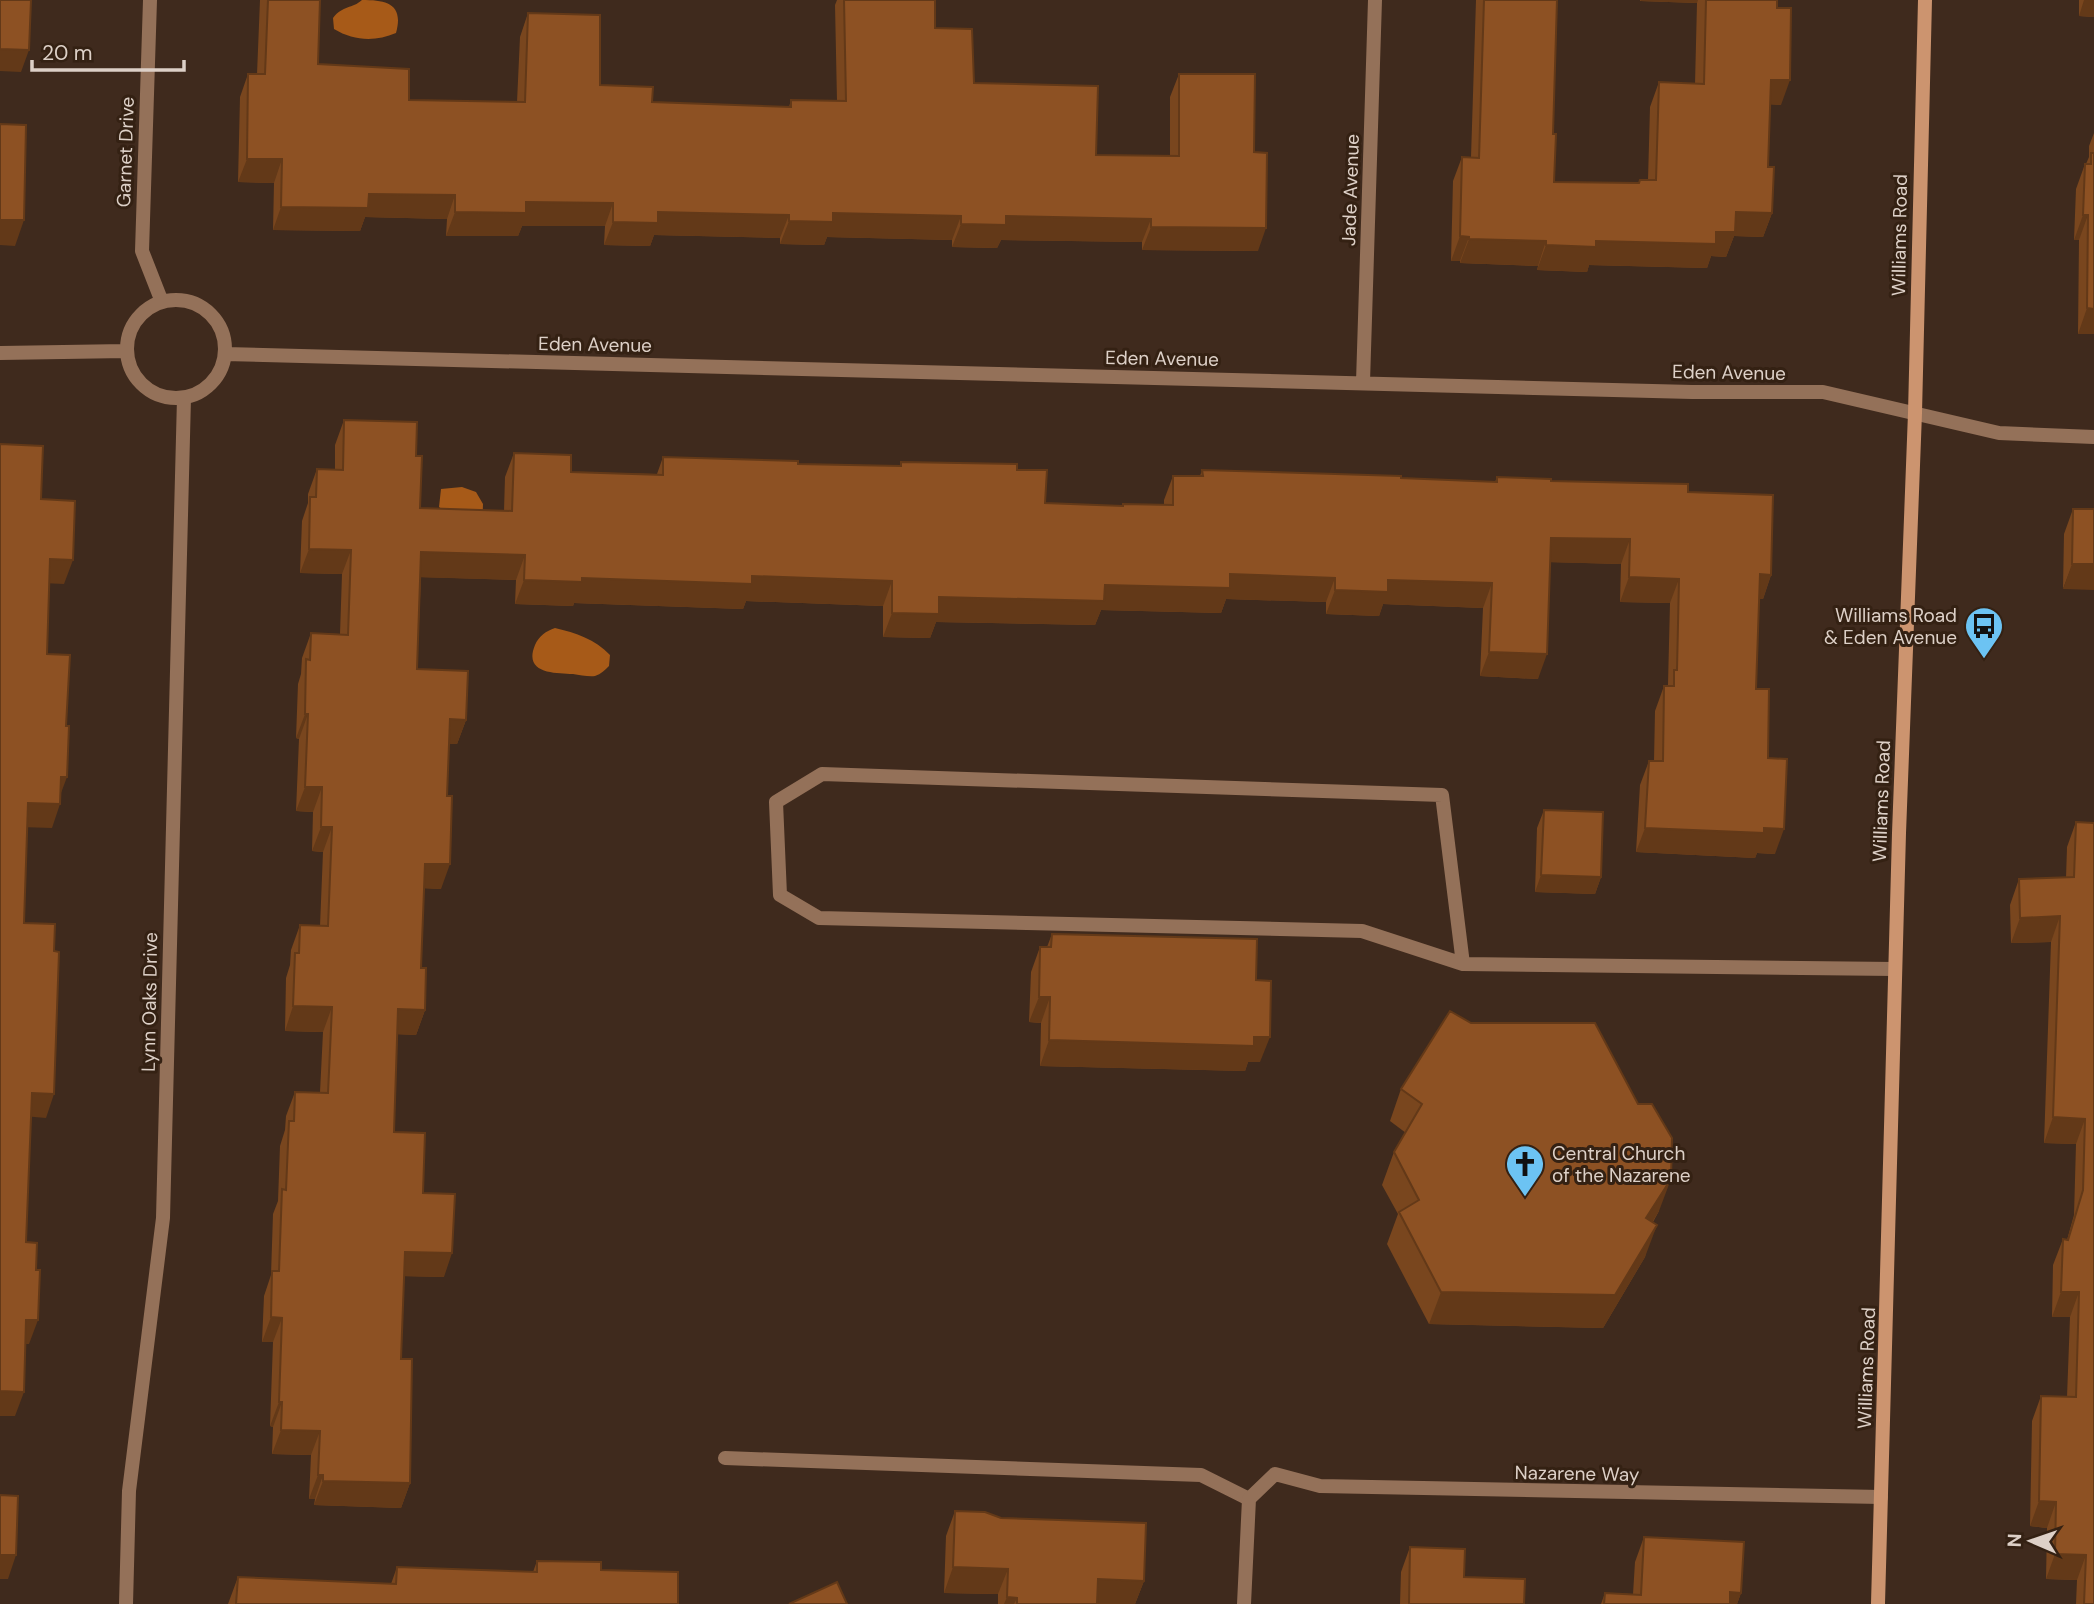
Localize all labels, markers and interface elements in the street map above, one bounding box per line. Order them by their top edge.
scale bar [32,28,184,72]
text: 20 m [42,39,93,67]
street label: Garnet Drive [111,96,140,208]
street label: Jade Avenue [1336,134,1365,247]
street label: Williams Road [1886,174,1913,296]
street label: Eden Avenue [538,331,652,358]
street label: Eden Avenue [1105,345,1219,372]
street label: Eden Avenue [1672,359,1786,386]
place label: Williams Road & Eden Avenue [1824,603,1957,650]
bus stop icon: Williams Road & Eden Avenue [1963,605,2005,660]
street label: Williams Road [1867,740,1896,862]
street label: Lynn Oaks Drive [136,932,163,1072]
place label: Central Church of the Nazarene [1552,1141,1691,1188]
church icon: Central Church of the Nazarene [1504,1143,1546,1198]
street label: Williams Road [1852,1307,1881,1429]
street label: Nazarene Way [1514,1460,1640,1487]
north arrow [1996,1506,2066,1576]
text: N [2002,1533,2027,1548]

